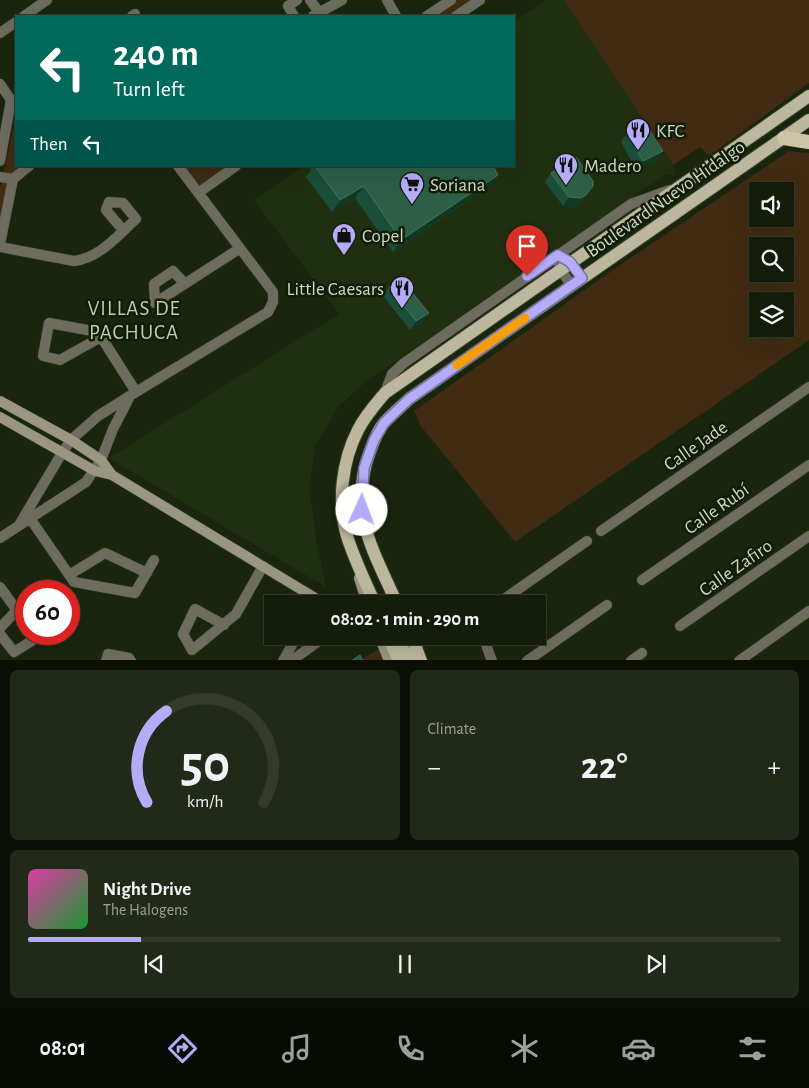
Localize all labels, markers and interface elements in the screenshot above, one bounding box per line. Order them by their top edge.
icon: left [30,35,95,100]
text: 240 m [113,37,199,72]
text: Turn left [113,78,185,100]
restaurant icon: KFC [625,117,651,151]
place label: KFC [656,122,685,141]
icon: left [78,130,106,158]
text: Then [30,135,68,154]
street label: Boulevard Nuevo Hidalgo [583,137,749,261]
restaurant icon: Madero [553,152,579,186]
place label: Madero [584,157,642,176]
supermarket icon: Soriana [399,171,425,205]
place label: Soriana [430,176,486,195]
map controls [749,182,794,337]
button: sound [749,182,794,227]
shop icon: Copel [331,222,357,256]
pin [506,225,548,276]
place label: Copel [362,227,404,246]
icon: arrive [513,232,541,260]
button: search [749,237,794,282]
restaurant icon: Little Caesars [389,275,415,309]
place label: Little Caesars [287,280,384,299]
button: layers [749,292,794,337]
district label: VILLAS DE PACHUCA [87,298,181,343]
street label: Calle Jade [661,418,731,475]
street label: Calle Rubí [681,480,753,538]
position arrow [335,483,387,535]
street label: Calle Zafiro [696,536,776,600]
speed limit sign: 60 [15,580,80,645]
text: 08:02 · 1 min · 290 m [331,610,479,629]
text: Climate [428,721,476,737]
text: 50 [180,739,230,791]
text: 22° [581,748,628,786]
text: − [428,754,441,782]
text: + [768,754,781,782]
text: km/h [186,793,223,811]
text: Night Drive [103,880,191,899]
text: The Halogens [103,902,188,918]
icon: previous [140,950,168,978]
icon: pause [391,950,419,978]
icon: next [642,950,670,978]
icon: directions [165,1031,200,1066]
icon: music [279,1031,314,1066]
icon: phone [393,1031,428,1066]
icon: climate [507,1031,542,1066]
icon: car [621,1031,656,1066]
icon: filters [735,1031,770,1066]
text: 08:01 [39,1037,86,1059]

